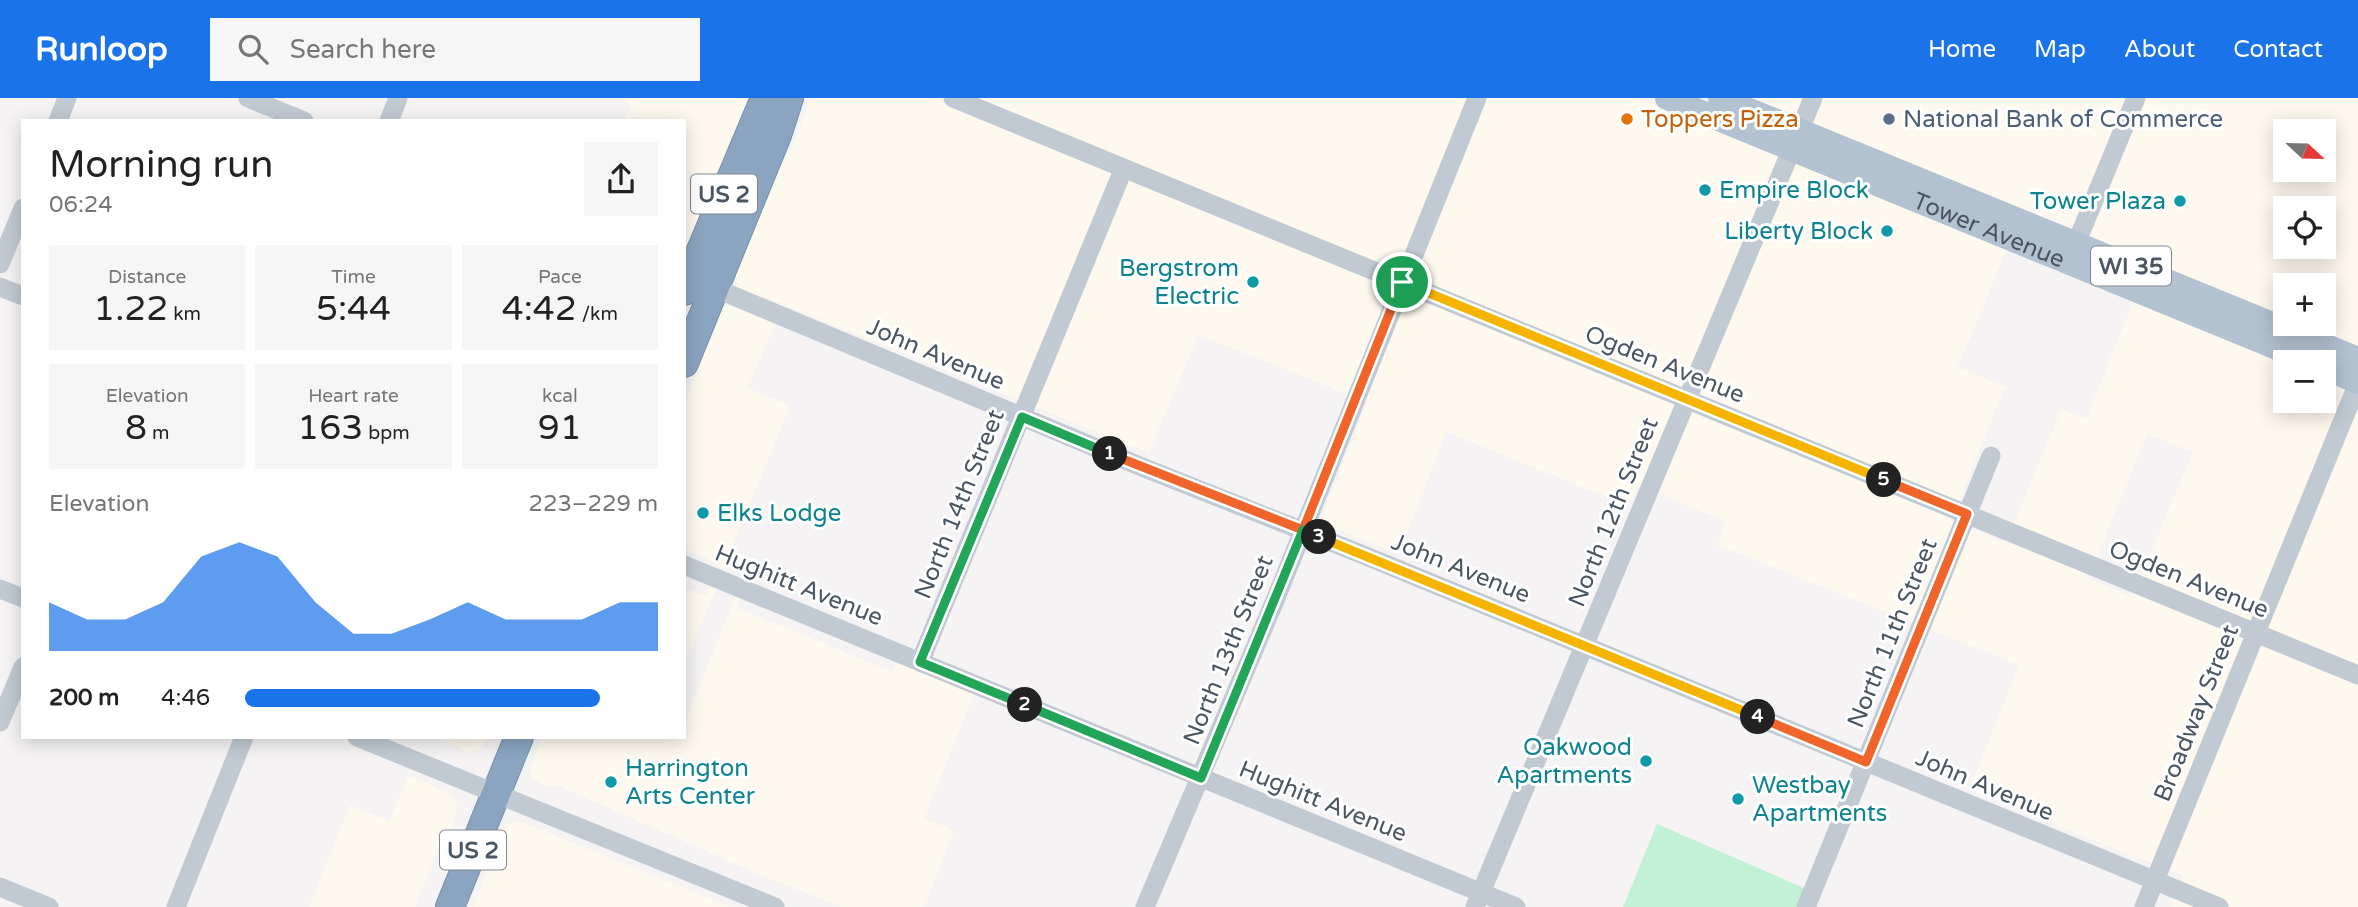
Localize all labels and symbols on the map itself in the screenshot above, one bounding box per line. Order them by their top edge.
place label: Toppers Pizza [1641,105,1799,134]
place label: National Bank of Commerce [1903,105,2223,134]
marker: Toppers Pizza [1619,111,1635,127]
marker: National Bank of Commerce [1881,111,1897,127]
north arrow [2273,119,2336,182]
road number: US 2 [691,174,757,214]
place label: Empire Block [1719,176,1869,205]
marker: Empire Block [1697,182,1713,198]
street label: Tower Avenue [1909,186,2069,274]
place label: Tower Plaza [2030,187,2166,216]
marker: Tower Plaza [2172,193,2188,209]
place label: Liberty Block [1724,217,1873,246]
marker: Liberty Block [1879,223,1895,239]
road number: WI 35 [2091,246,2171,286]
pin [1372,252,1432,312]
place label: Bergstrom Electric [1119,254,1239,311]
marker: Bergstrom Electric [1245,274,1261,290]
street label: John Avenue [862,312,1009,397]
street label: Ogden Avenue [1581,319,1749,410]
street label: North 14th Street [908,405,1011,603]
street label: North 12th Street [1562,413,1665,611]
pin: 1 [1092,436,1128,472]
pin: 5 [1867,462,1902,498]
place label: Elks Lodge [717,499,841,528]
marker: Elks Lodge [695,505,711,521]
pin: 3 [1302,520,1336,555]
street label: John Avenue [1387,527,1534,609]
street label: North 11th Street [1841,534,1944,732]
street label: Ogden Avenue [2105,534,2273,625]
street label: Hughitt Avenue [711,539,887,632]
street label: North 13th Street [1177,551,1280,749]
street label: Broadway Street [2148,620,2245,806]
pin: 2 [1007,688,1042,722]
pin: 4 [1740,700,1776,734]
place label: Oakwood Apartments [1497,733,1632,790]
street label: John Avenue [1911,743,2058,828]
marker: Oakwood Apartments [1638,753,1654,769]
place label: Harrington Arts Center [625,754,756,811]
street label: Hughitt Avenue [1235,755,1411,848]
place label: Westbay Apartments [1752,771,1887,828]
marker: Harrington Arts Center [603,774,619,790]
marker: Westbay Apartments [1730,791,1746,807]
road number: US 2 [440,830,506,870]

